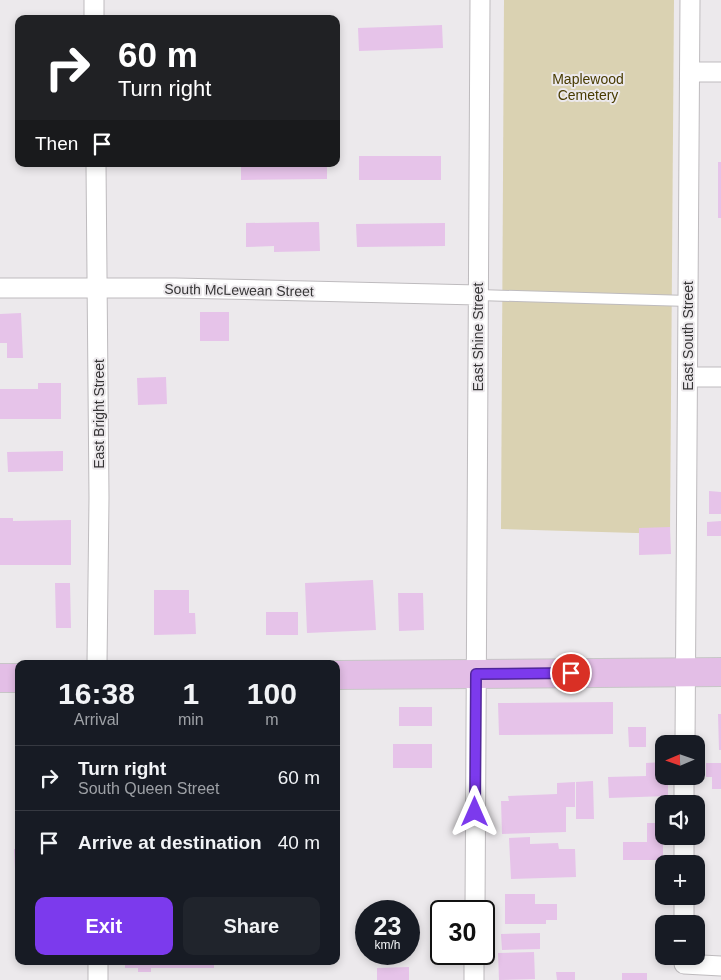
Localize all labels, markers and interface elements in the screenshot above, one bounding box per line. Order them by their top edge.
icon: right [35,35,100,100]
text: 60 m [118,35,198,74]
park label: Maplewood Cemetery [552,71,624,103]
text: Turn right [118,76,211,101]
icon: arrive [88,130,116,158]
text: Then [35,133,78,154]
street label: South McLewean Street [164,281,314,299]
street label: East South Street [680,281,696,391]
street label: East Shine Street [470,282,486,391]
street label: East Bright Street [91,359,107,469]
pin [550,652,592,694]
icon: arrive [557,659,585,687]
text: 16:38 [58,677,135,710]
text: 1 [182,677,199,710]
text: 100 [247,677,297,710]
text: Arrival [74,711,119,728]
text: min [178,711,204,728]
text: m [265,711,278,728]
north arrow [655,735,705,785]
map controls [655,735,705,965]
text: Turn right [78,758,166,779]
icon: right [35,764,63,792]
text: 60 m [278,767,320,788]
text: South Queen Street [78,780,219,797]
position arrow [448,785,500,837]
button: sound [655,795,705,845]
icon: arrive [35,829,63,857]
text: Arrive at destination [78,832,262,853]
text: 40 m [278,832,320,853]
button: + [655,855,705,905]
button: Exit [35,897,173,955]
button: Share [183,897,320,955]
speed limit sign: 30 [430,900,495,965]
text: 23 [374,912,401,940]
button: − [655,915,705,965]
text: km/h [374,938,401,952]

